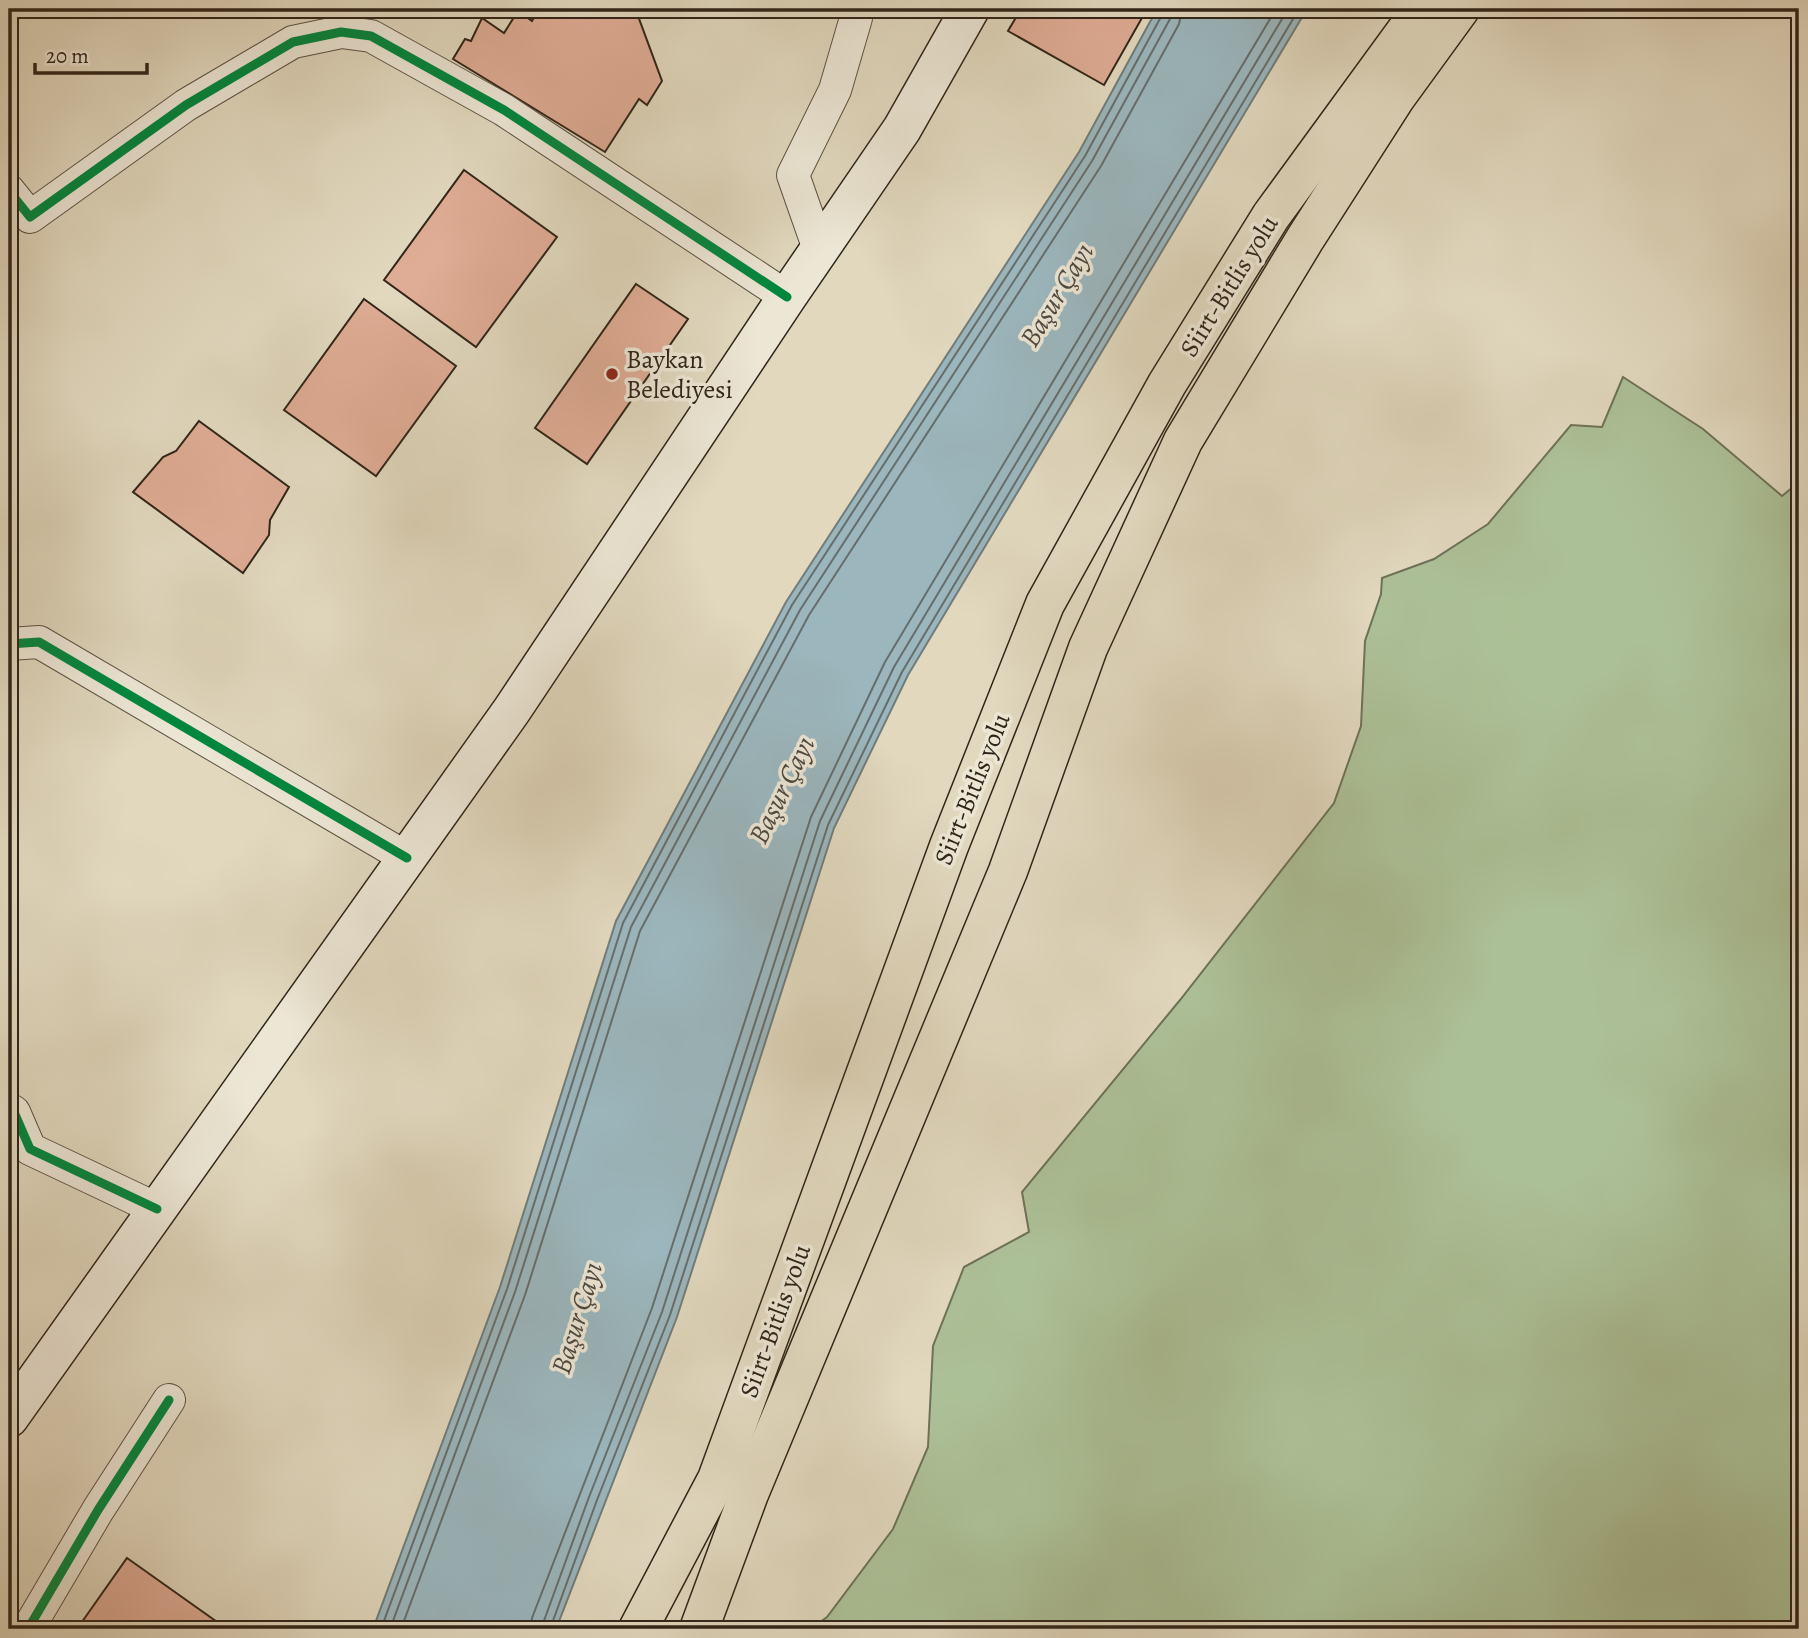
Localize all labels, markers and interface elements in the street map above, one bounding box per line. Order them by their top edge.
scale bar [35,32,147,76]
text: 20 m [46,42,89,70]
street label: Siirt-Bitlis yolu [1172,208,1287,363]
water label: Başur Çayı [1011,236,1103,354]
place label: Baykan Belediyesi [626,342,733,407]
marker: Baykan Belediyesi [604,366,620,382]
street label: Siirt-Bitlis yolu [926,707,1019,870]
water label: Başur Çayı [740,730,824,850]
street label: Siirt-Bitlis yolu [731,1239,819,1403]
water label: Başur Çayı [542,1257,612,1379]

